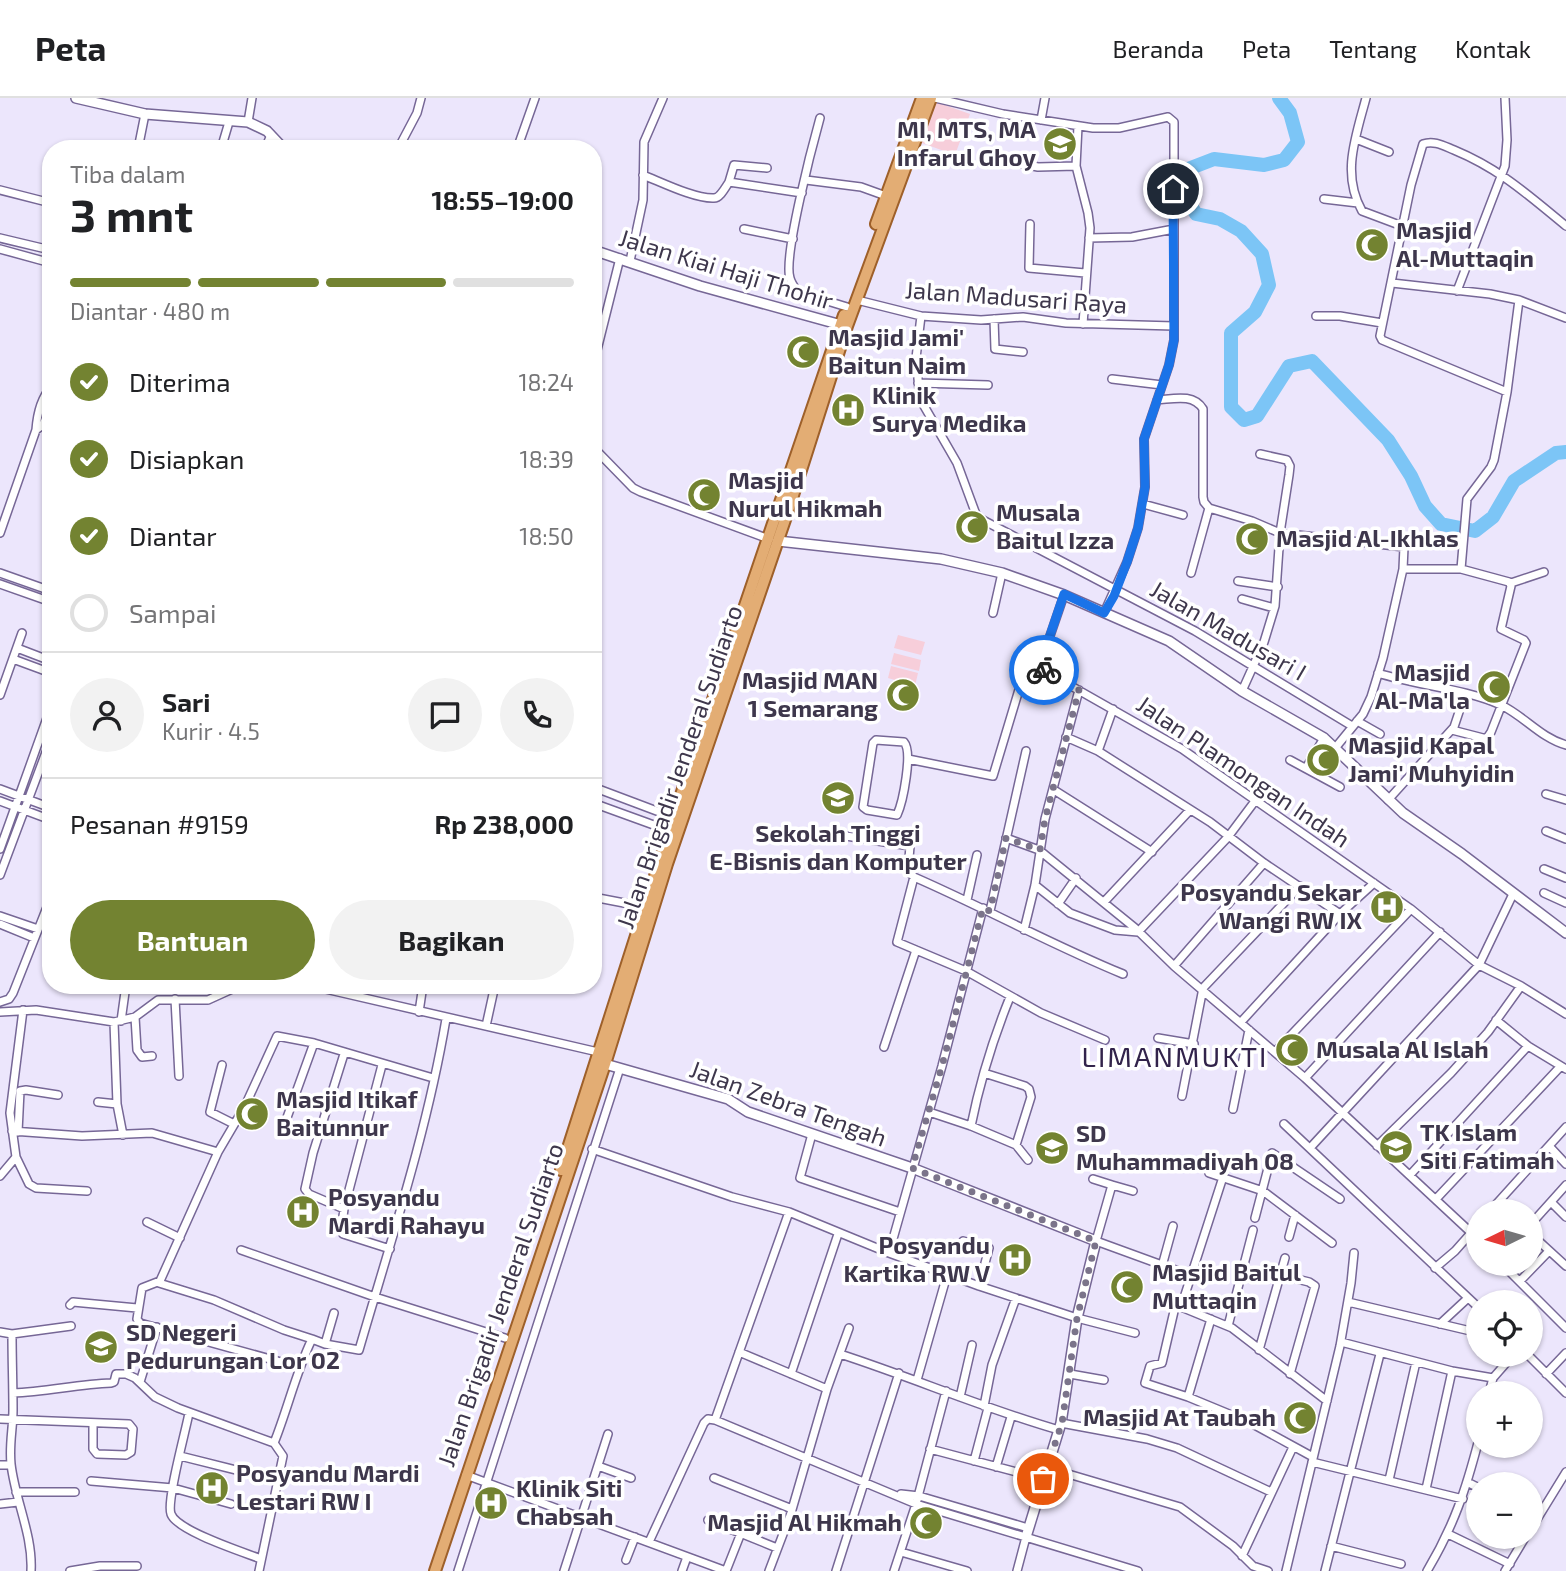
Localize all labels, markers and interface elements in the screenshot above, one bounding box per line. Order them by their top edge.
text: Peta [35,28,106,68]
text: Beranda [1113,34,1204,63]
text: Peta [1242,34,1291,63]
text: Tentang [1329,34,1417,63]
text: Kontak [1455,34,1531,63]
place label: MI, MTS, MA Infarul Ghoy [897,114,1036,171]
school or university icon: MI, MTS, MA Infarul Ghoy [1041,125,1079,163]
pin [1143,159,1203,219]
text: Tiba dalam [70,160,185,188]
icon: home [1154,170,1192,208]
text: 18:55–19:00 [431,184,574,215]
text: 3 mnt [70,186,193,241]
place label: Masjid Al-Muttaqin [1396,215,1534,272]
street label: Jalan Kiai Haji Thohir [616,222,837,315]
mosque icon: Masjid Al-Muttaqin [1353,226,1391,264]
street label: Jalan Madusari Raya [904,274,1128,319]
text: Diantar · 480 m [70,297,230,325]
place label: Masjid Jami' Baitun Naim [828,322,966,379]
mosque icon: Masjid Jami' Baitun Naim [784,333,822,371]
icon: check [70,363,108,401]
text: Diterima [129,366,231,397]
text: 18:24 [518,368,574,396]
place label: Klinik Surya Medika [872,380,1026,437]
hospital icon: Klinik Surya Medika [829,391,867,429]
icon: check [70,440,108,478]
text: Disiapkan [129,443,244,474]
text: 18:39 [520,445,574,473]
place label: Masjid Nurul Hikmah [728,465,882,522]
mosque icon: Masjid Nurul Hikmah [685,476,723,514]
place label: Musala Baitul Izza [996,497,1114,554]
mosque icon: Musala Baitul Izza [953,508,991,546]
icon: check [70,517,108,555]
text: Diantar [129,520,217,551]
mosque icon: Masjid Al-Ikhlas [1233,520,1271,558]
text: 18:50 [519,522,574,550]
place label: Masjid Al-Ikhlas [1276,523,1459,552]
street label: Jalan Madusari I [1146,573,1312,686]
text: Sampai [129,597,216,628]
street label: Jalan Brigadir Jenderal Sudiarto [609,601,748,932]
courier [1009,635,1079,705]
icon: bike [1025,651,1063,689]
place label: Masjid Al-Ma'la [1375,657,1470,714]
place label: Masjid MAN 1 Semarang [742,665,878,722]
mosque icon: Masjid Al-Ma'la [1475,668,1513,706]
mosque icon: Masjid MAN 1 Semarang [884,676,922,714]
button: person [70,678,144,752]
button: chat [408,678,482,752]
button: phone [500,678,574,752]
text: Sari [162,686,210,717]
street label: Jalan Plamongan Indah [1132,689,1356,853]
text: Kurir · 4.5 [162,717,260,745]
place label: Masjid Kapal Jami' Muhyidin [1348,730,1515,787]
mosque icon: Masjid Kapal Jami' Muhyidin [1304,741,1342,779]
school or university icon: Sekolah Tinggi E-Bisnis dan Komputer [819,779,857,817]
text: Pesanan #9159 [70,808,249,839]
text: Rp 238,000 [434,808,574,839]
place label: Sekolah Tinggi E-Bisnis dan Komputer [709,818,967,875]
place label: Posyandu Sekar Wangi RW IX [1180,877,1363,934]
hospital icon: Posyandu Sekar Wangi RW IX [1368,888,1406,926]
button: Bantuan [70,900,315,980]
button: Bagikan [329,900,574,980]
mosque icon: Musala Al Islah [1273,1031,1311,1069]
place label: Musala Al Islah [1316,1034,1489,1063]
district label: LIMANMUKTI [1082,1039,1268,1073]
street label: Jalan Zebra Tengah [686,1054,891,1152]
place label: Masjid Itikaf Baitunnur [276,1084,419,1141]
mosque icon: Masjid Itikaf Baitunnur [233,1095,271,1133]
place label: TK Islam Siti Fatimah [1420,1117,1555,1174]
place label: SD Muhammadiyah 08 [1076,1118,1294,1175]
school or university icon: TK Islam Siti Fatimah [1377,1128,1415,1166]
school or university icon: SD Muhammadiyah 08 [1033,1129,1071,1167]
street label: Jalan Brigadir Jenderal Sudiarto [430,1139,569,1470]
place label: Posyandu Mardi Rahayu [328,1182,485,1239]
hospital icon: Posyandu Mardi Rahayu [284,1193,322,1231]
north arrow [1466,1199,1544,1276]
map controls [1466,1199,1543,1549]
place label: Posyandu Kartika RW V [843,1230,991,1287]
hospital icon: Posyandu Kartika RW V [996,1241,1034,1279]
place label: Masjid Baitul Muttaqin [1152,1257,1301,1314]
mosque icon: Masjid Baitul Muttaqin [1108,1268,1146,1306]
button: locate [1466,1290,1543,1367]
place label: SD Negeri Pedurungan Lor 02 [126,1317,340,1374]
school or university icon: SD Negeri Pedurungan Lor 02 [82,1328,120,1366]
button: + [1466,1381,1543,1458]
mosque icon: Masjid At Taubah [1281,1399,1319,1437]
place label: Masjid At Taubah [1083,1402,1276,1431]
pin [1013,1449,1073,1509]
place label: Posyandu Mardi Lestari RW I [236,1458,420,1515]
icon: bag [1024,1460,1062,1498]
hospital icon: Posyandu Mardi Lestari RW I [193,1469,231,1507]
button: − [1466,1472,1543,1549]
place label: Klinik Siti Chabsah [516,1473,622,1530]
hospital icon: Klinik Siti Chabsah [472,1484,510,1522]
mosque icon: Masjid Al Hikmah [907,1504,945,1542]
place label: Masjid Al Hikmah [707,1507,902,1536]

